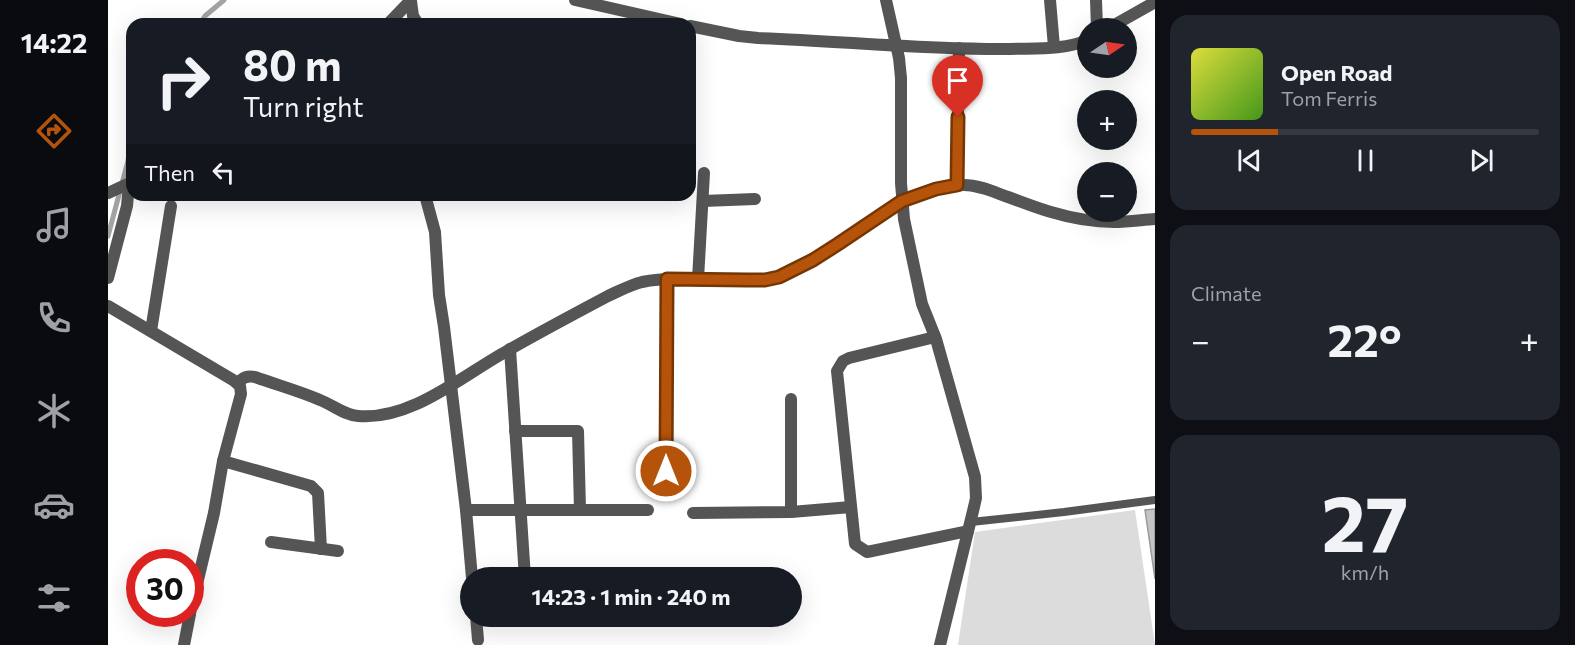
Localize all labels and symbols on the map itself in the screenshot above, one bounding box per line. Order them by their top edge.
north arrow [1077,18,1137,78]
pin [932,55,983,117]
position arrow [634,439,698,503]
speed limit sign: 30 [126,549,204,627]

